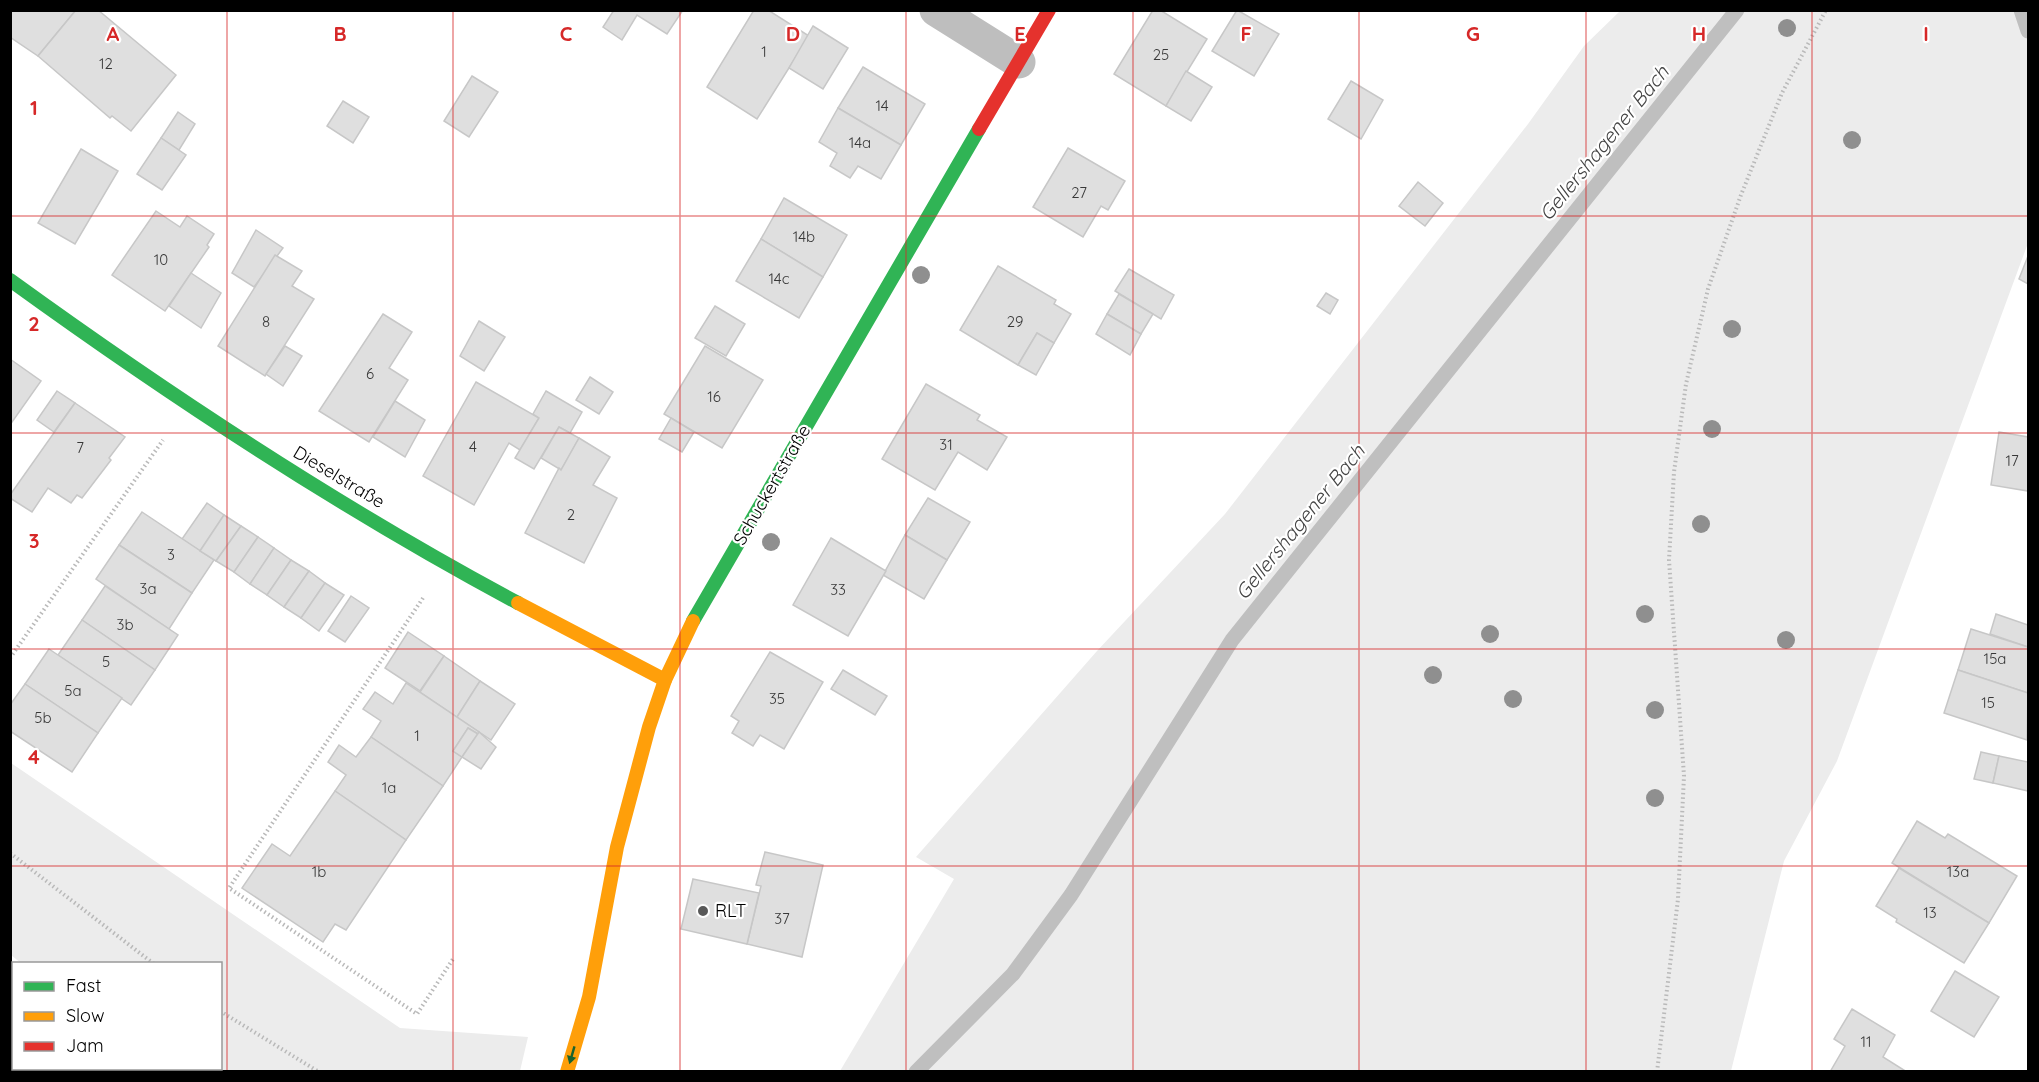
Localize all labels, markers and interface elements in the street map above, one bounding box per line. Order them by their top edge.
text: A [107,21,120,46]
text: B [333,21,347,46]
text: C [560,21,573,46]
text: D [786,21,800,46]
text: E [1014,21,1026,46]
text: F [1240,21,1252,46]
text: G [1466,21,1480,46]
text: H [1692,21,1706,46]
text: I [1923,21,1929,46]
house number: 1 [761,42,767,61]
house number: 25 [1153,45,1169,64]
house number: 12 [99,54,113,73]
water label: Gellershagener Bach [1533,60,1674,225]
text: 1 [30,95,38,120]
house number: 14 [875,96,889,115]
house number: 14a [849,133,871,152]
house number: 27 [1071,183,1087,202]
house number: 14b [793,227,815,246]
house number: 10 [154,250,168,269]
house number: 14c [768,269,790,288]
text: 2 [28,311,40,336]
house number: 8 [262,312,270,331]
house number: 29 [1007,312,1023,331]
house number: 6 [366,364,374,383]
house number: 16 [707,387,721,406]
street label: Schuckertstraße [728,420,815,549]
house number: 31 [939,435,953,454]
house number: 4 [469,437,477,456]
house number: 7 [76,438,84,457]
water label: Gellershagener Bach [1229,439,1370,604]
street label: Dieselstraße [289,440,389,513]
house number: 17 [2005,451,2019,470]
house number: 2 [567,505,575,524]
text: 3 [29,528,39,553]
house number: 3 [167,545,175,564]
house number: 3a [140,579,156,598]
house number: 33 [830,580,846,599]
house number: 3b [117,615,133,634]
house number: 15a [1984,649,2006,668]
house number: 5 [102,652,110,671]
house number: 5a [64,681,82,700]
house number: 35 [769,689,785,708]
house number: 15 [1981,693,1995,712]
house number: 5b [34,708,52,727]
house number: 1 [414,726,420,745]
text: 4 [28,744,40,769]
house number: 1a [382,778,396,797]
house number: 1b [312,862,326,881]
house number: 13a [1947,862,1969,881]
place label: RLT [715,899,747,922]
house number: 13 [1923,903,1937,922]
marker: RLT [696,904,710,918]
house number: 37 [774,909,790,928]
legend [12,962,222,1070]
text: Fast [66,974,101,997]
text: Slow [66,1004,104,1027]
house number: 11 [1860,1032,1872,1051]
text: Jam [66,1034,104,1057]
one-way arrow [567,1046,576,1064]

